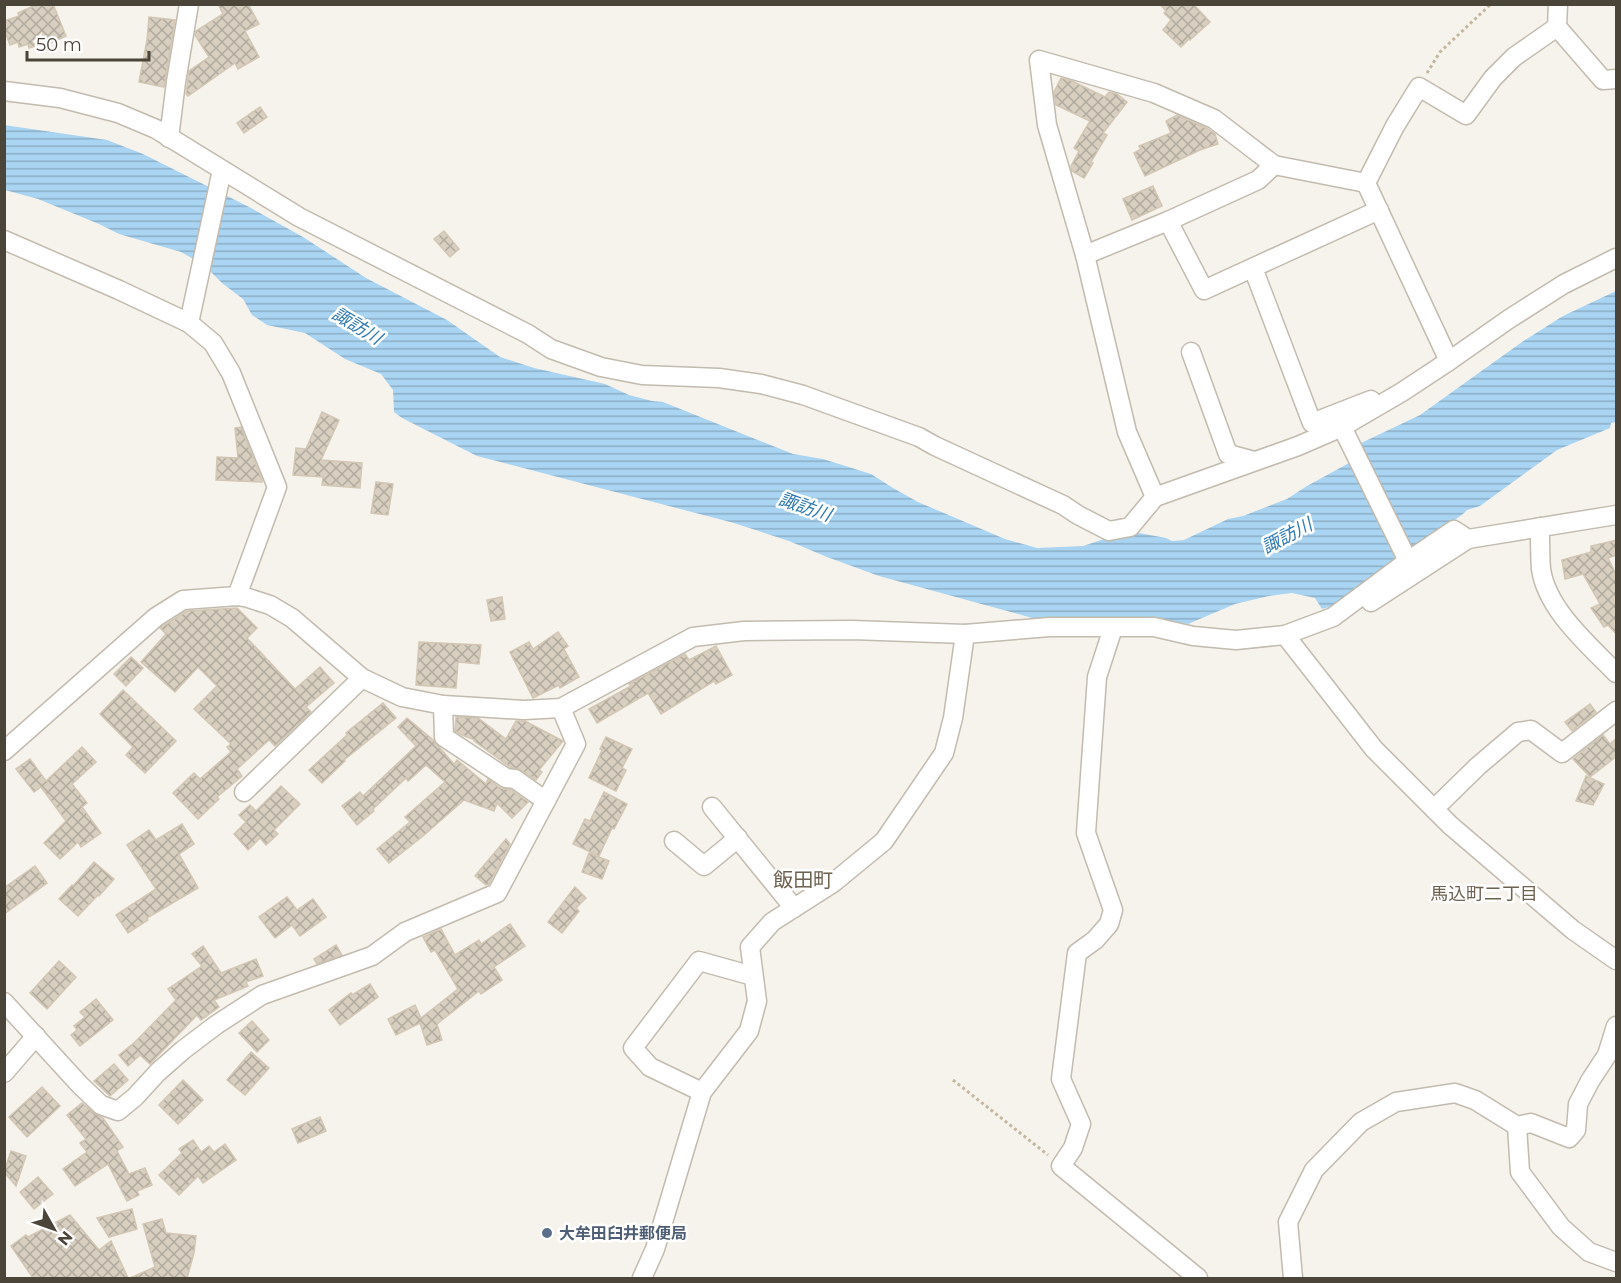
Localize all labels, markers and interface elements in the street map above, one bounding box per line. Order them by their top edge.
scale bar [27,24,148,62]
text: 50 m [36,34,82,56]
water label: 諏訪川 [328,303,388,350]
water label: 諏訪川 [776,488,836,527]
water label: 諏訪川 [1258,513,1318,558]
district label: 飯田町 [773,868,833,892]
district label: 馬込町二丁目 [1430,883,1538,905]
north arrow [24,1199,84,1259]
place label: 大牟田臼井郵便局 [559,1224,687,1243]
marker: 大牟田臼井郵便局 [540,1226,554,1240]
text: N [54,1227,77,1249]

